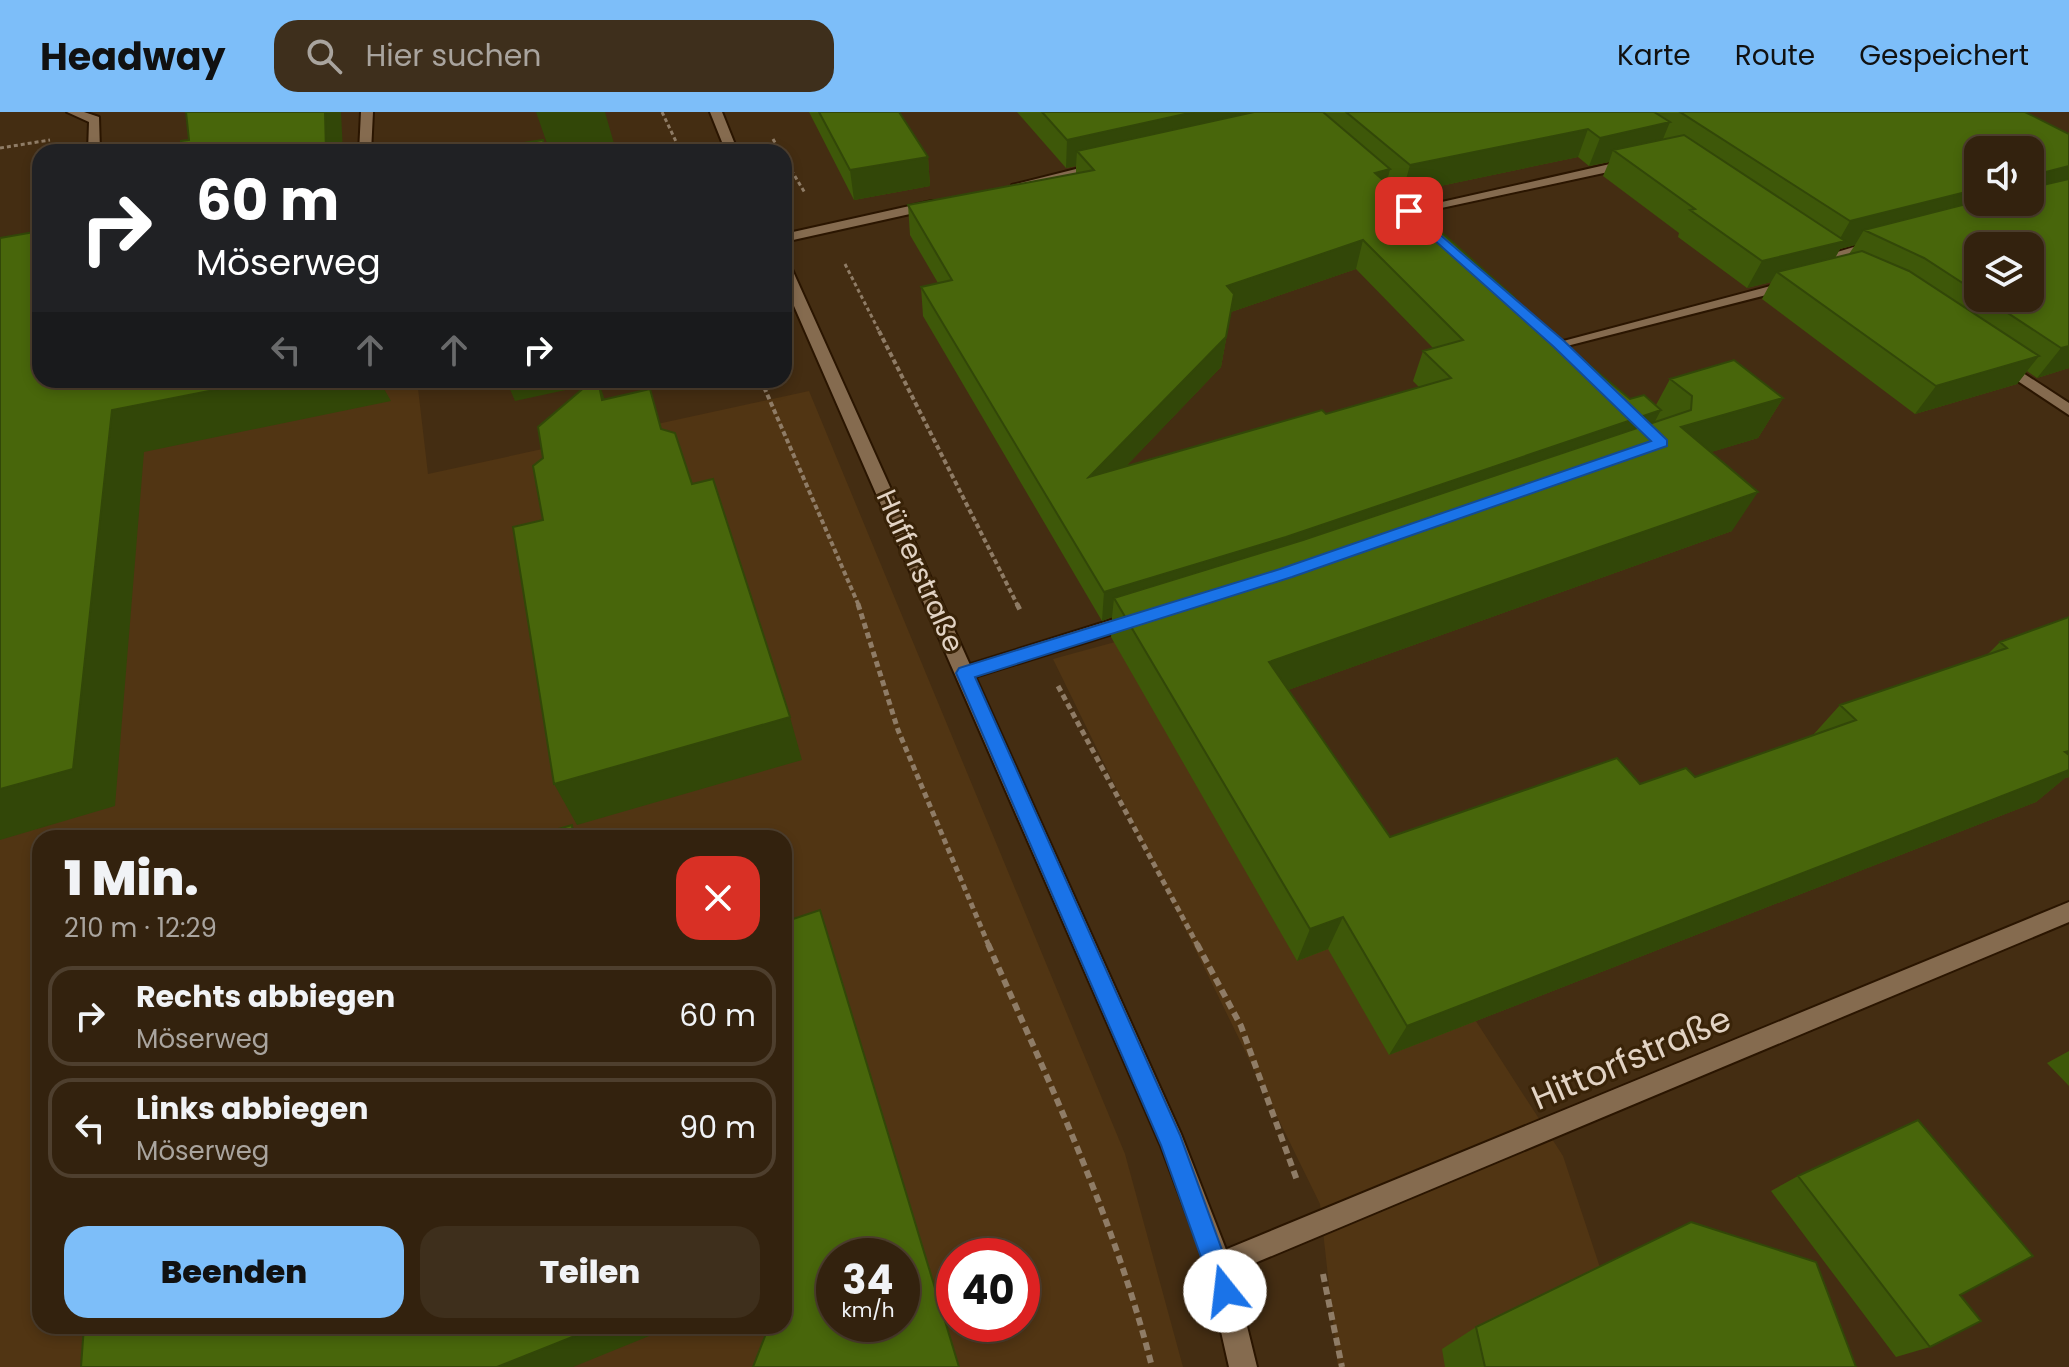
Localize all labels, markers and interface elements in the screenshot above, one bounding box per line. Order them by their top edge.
search box [274,20,834,92]
text: Headway [40,30,226,83]
icon: search [302,34,346,78]
text: Hier suchen [366,34,542,77]
text: Karte [1617,36,1691,75]
text: Route [1735,36,1815,75]
text: Gespeichert [1859,36,2029,75]
map controls [1964,136,2044,312]
button: sound [1964,136,2044,216]
text: 60 m [196,161,339,240]
icon: right [64,176,168,280]
pin [1375,177,1443,245]
icon: arrive [1387,189,1431,233]
button: layers [1964,232,2044,312]
text: Möserweg [196,237,381,288]
icon: left [264,328,308,372]
icon: ahead [348,328,392,372]
icon: ahead [432,328,476,372]
icon: right [516,328,560,372]
street label: Hüfferstraße [867,484,973,658]
text: 1 Min. [64,845,199,912]
button: close [676,856,760,940]
text: 210 m · 12:29 [64,910,217,946]
text: Rechts abbiegen [136,975,395,1018]
icon: right [68,994,112,1038]
text: 60 m [679,994,756,1037]
street label: Hittorfstraße [1524,994,1738,1122]
text: Möserweg [136,1021,269,1057]
text: Links abbiegen [136,1087,369,1130]
icon: left [68,1106,112,1150]
text: 90 m [679,1106,756,1149]
text: Möserweg [136,1133,269,1169]
button: Beenden [64,1226,404,1318]
button: Teilen [420,1226,760,1318]
speed limit sign: 40 [936,1238,1040,1342]
position arrow [1183,1249,1267,1333]
text: 34 [842,1252,894,1308]
text: km/h [841,1296,895,1324]

